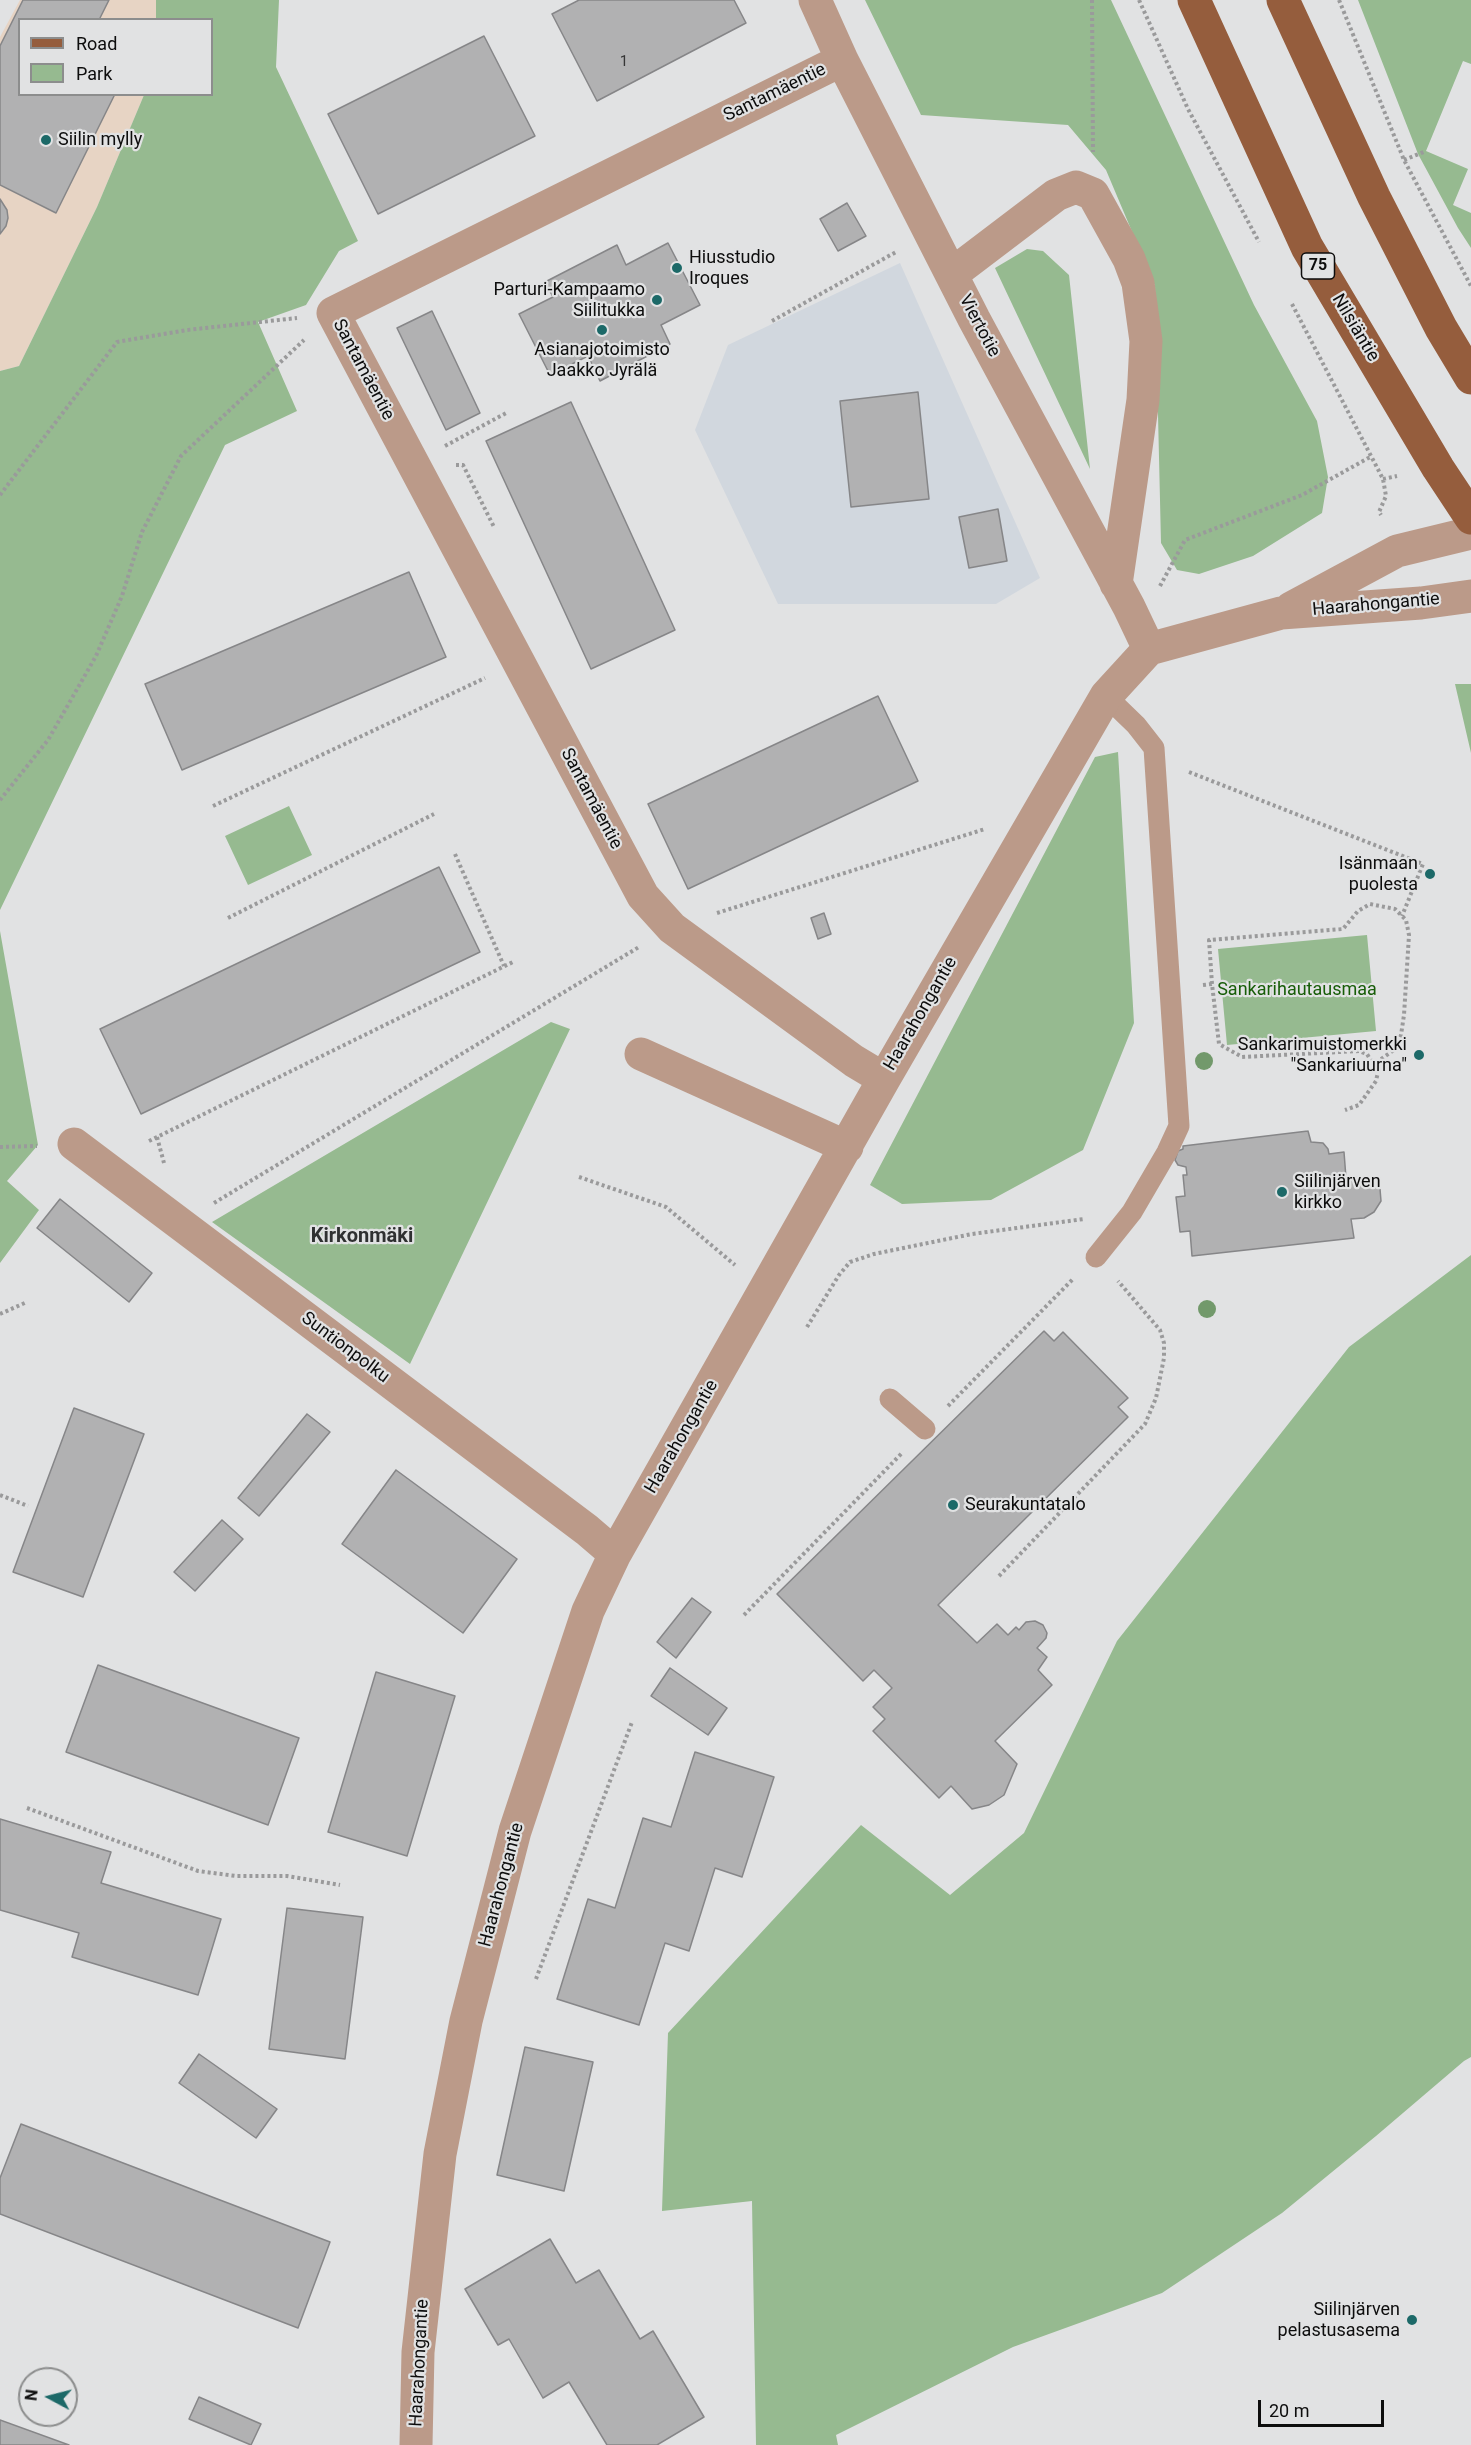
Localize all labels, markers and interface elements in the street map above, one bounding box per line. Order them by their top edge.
legend [18,18,213,96]
text: Road [76,33,117,54]
house number: 1 [620,53,628,71]
street label: Santamäentie [720,59,830,127]
text: Park [76,63,112,84]
place label: Siilin mylly [58,129,142,151]
marker: Siilin mylly [39,133,53,147]
place label: Hiusstudio Iroques [689,247,775,290]
road number: 75 [1302,253,1334,279]
marker: Hiusstudio Iroques [670,261,684,275]
place label: Parturi-Kampaamo Siilitukka [494,279,645,322]
street label: Nilsiäntie [1326,290,1384,366]
street label: Viertotie [954,291,1004,361]
marker: Parturi-Kampaamo Siilitukka [650,293,664,307]
street label: Santamäentie [327,316,399,424]
marker: Asianajotoimisto Jaakko Jyrälä [595,323,609,337]
place label: Asianajotoimisto Jaakko Jyrälä [534,339,670,382]
street label: Haarahongantie [1311,589,1441,621]
street label: Santamäentie [555,745,627,853]
place label: Isänmaan puolesta [1339,853,1418,896]
marker: Isänmaan puolesta [1423,867,1437,881]
street label: Haarahongantie [880,953,962,1075]
park label: Sankarihautausmaa [1217,979,1377,1001]
place label: Sankarimuistomerkki "Sankariuurna" [1238,1034,1407,1076]
marker: Sankarimuistomerkki "Sankariuurna" [1412,1048,1426,1062]
place label: Siilinjärven kirkko [1294,1171,1381,1214]
marker: Siilinjärven kirkko [1275,1185,1289,1199]
district label: Kirkonmäki [311,1225,413,1249]
street label: Suntionpolku [297,1308,393,1388]
street label: Haarahongantie [641,1376,723,1498]
place label: Seurakuntatalo [965,1494,1086,1516]
marker: Seurakuntatalo [946,1498,960,1512]
street label: Haarahongantie [475,1821,529,1949]
street label: Haarahongantie [406,2299,434,2427]
place label: Siilinjärven pelastusasema [1278,2299,1400,2342]
marker: Siilinjärven pelastusasema [1405,2313,1419,2327]
north arrow [18,2367,78,2427]
text: N [22,2388,42,2402]
scale bar [1261,2388,1387,2426]
text: 20 m [1269,2400,1309,2421]

